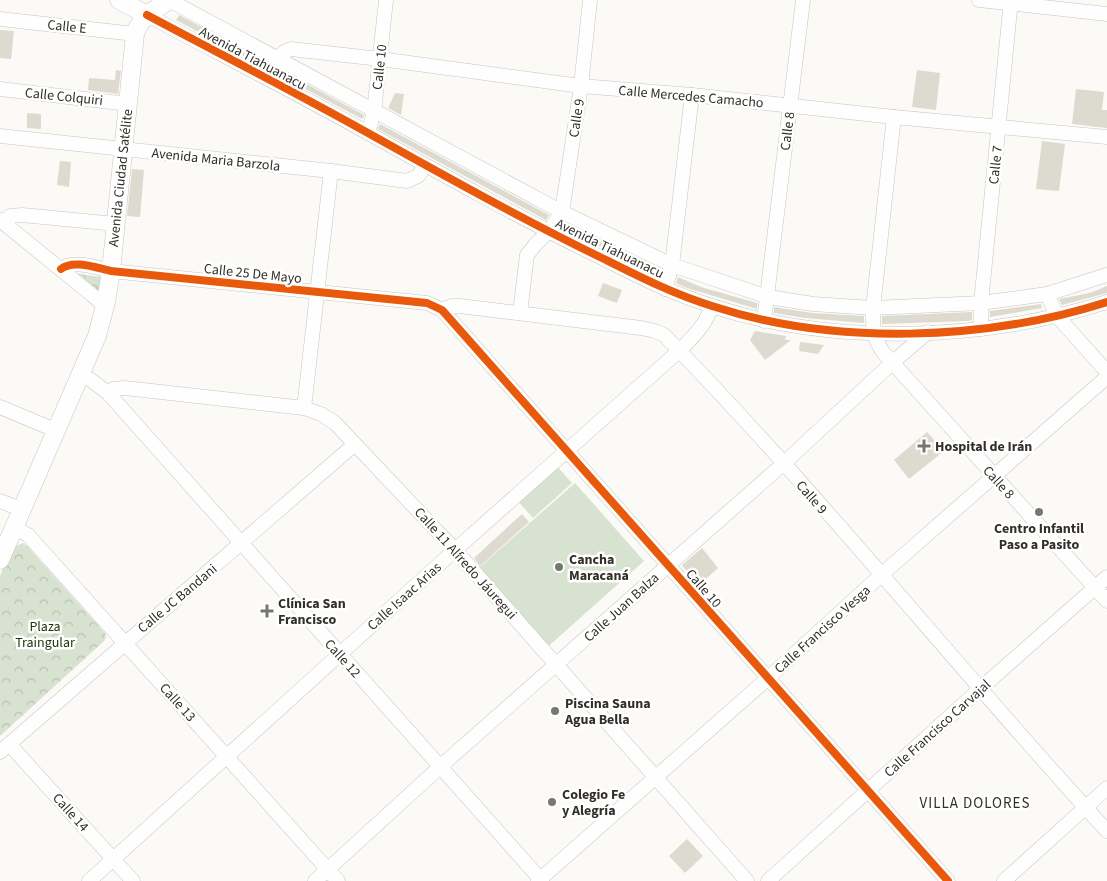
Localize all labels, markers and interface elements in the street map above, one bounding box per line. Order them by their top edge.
street label: Calle E [46,15,87,39]
street label: Avenida Tiahuanacu [195,22,310,96]
street label: Calle 10 [368,43,392,91]
street label: Calle Mercedes Camacho [618,81,764,113]
street label: Calle Colquiri [24,83,104,111]
street label: Calle 9 [564,97,590,139]
street label: Avenida Ciudad Satélite [104,108,138,248]
street label: Calle 8 [776,111,800,152]
street label: Avenida Maria Barzola [151,143,281,177]
street label: Calle 7 [984,145,1008,185]
street label: Avenida Tiahuanacu [552,214,667,284]
street label: Calle 25 De Mayo [203,259,303,289]
place label: Hospital de Irán [935,437,1032,457]
marker: Hospital de Irán [917,439,931,453]
street label: Calle 8 [978,462,1019,504]
street label: Calle 9 [791,476,832,519]
street label: Calle 11 Alfredo Jáuregui [409,503,521,624]
marker: Centro Infantil Paso a Pasito [1033,506,1045,518]
place label: Centro Infantil Paso a Pasito [994,519,1084,555]
place label: Cancha Maracaná [569,550,629,586]
street label: Calle Isaac Arias [363,558,446,635]
street label: Calle JC Bandani [134,560,222,638]
marker: Cancha Maracaná [553,561,565,573]
street label: Calle 10 [681,565,726,613]
street label: Calle Juan Balza [580,568,664,647]
street label: Calle Francisco Vesga [770,581,875,679]
place label: Clínica San Francisco [278,594,346,630]
marker: Clínica San Francisco [260,604,274,618]
park label: Plaza Traingular [15,617,75,653]
street label: Calle 12 [319,635,365,682]
street label: Calle Francisco Carvajal [880,675,996,782]
street label: Calle 13 [154,679,200,726]
place label: Piscina Sauna Agua Bella [564,694,651,730]
marker: Piscina Sauna Agua Bella [549,705,561,717]
place label: Colegio Fe y Alegría [562,785,625,821]
street label: Calle 14 [47,789,93,836]
district label: VILLA DOLORES [920,793,1030,814]
marker: Colegio Fe y Alegría [546,796,558,808]

